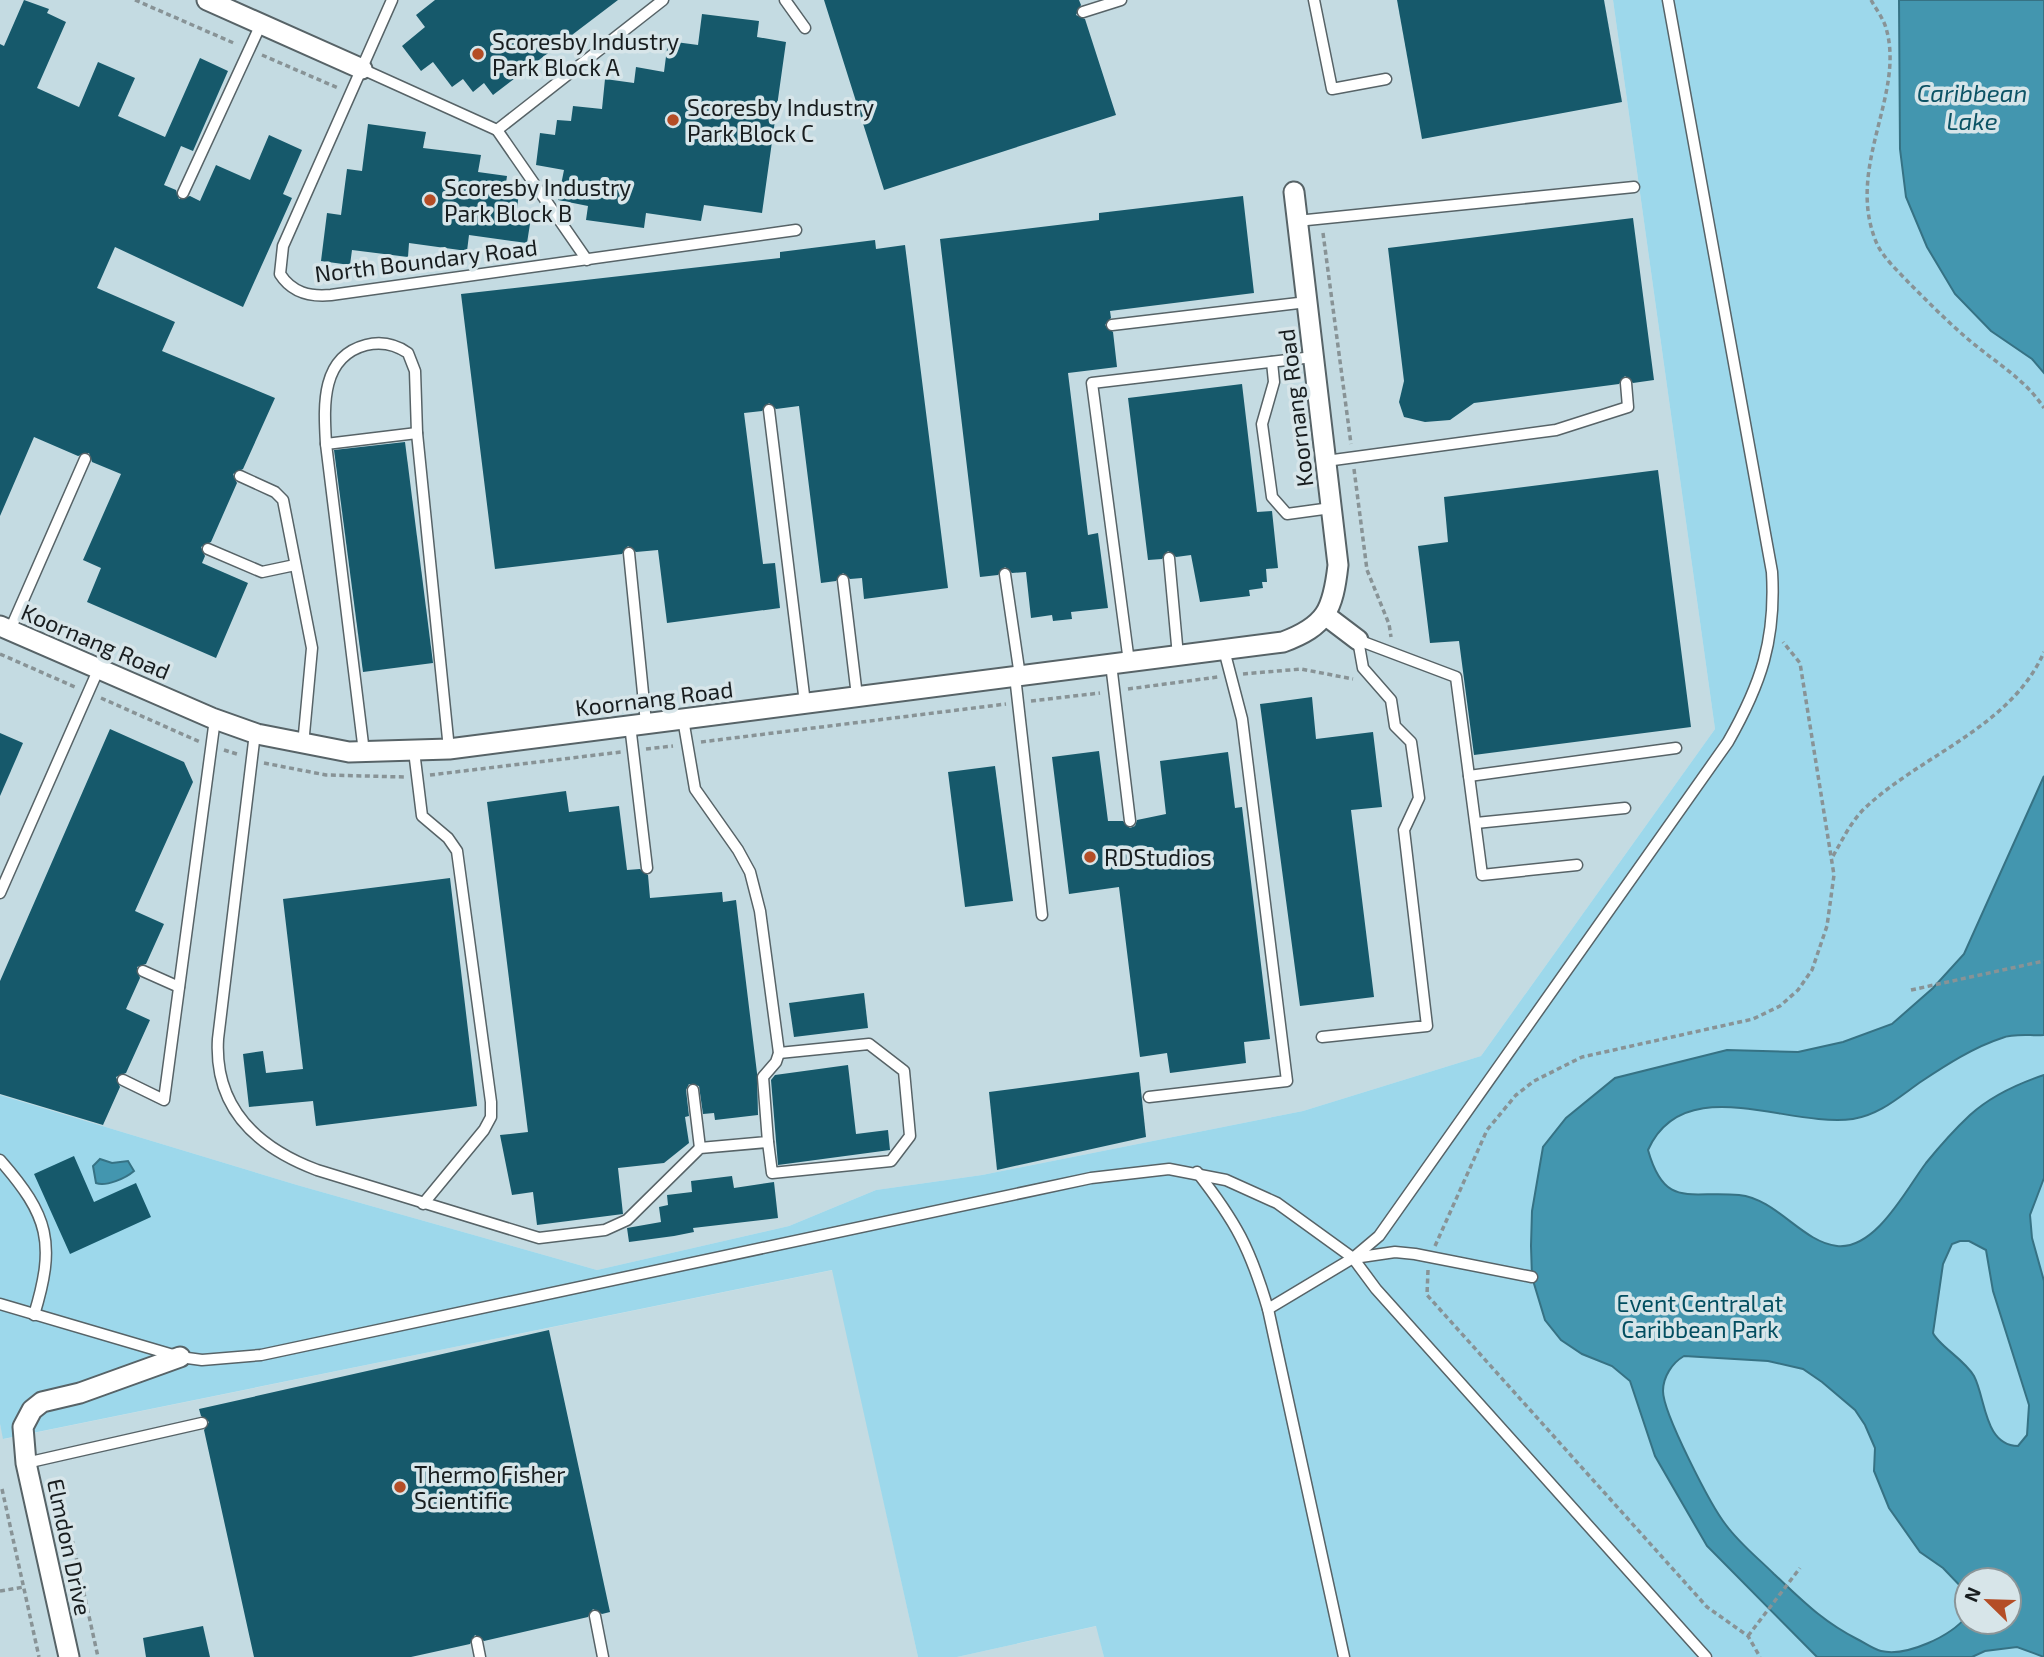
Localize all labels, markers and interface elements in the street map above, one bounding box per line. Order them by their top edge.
place label: Scoresby Industry Park Block A [492,27,679,81]
marker: Scoresby Industry Park Block A [470,46,486,62]
water label: Caribbean Lake [1917,78,2027,135]
place label: Scoresby Industry Park Block C [687,93,874,147]
marker: Scoresby Industry Park Block C [665,112,681,128]
place label: Scoresby Industry Park Block B [444,173,631,227]
marker: Scoresby Industry Park Block B [422,192,438,208]
street label: North Boundary Road [313,232,539,288]
street label: Koornang Road [1271,327,1319,489]
street label: Koornang Road [17,597,175,685]
street label: Koornang Road [573,674,735,722]
place label: RDStudios [1104,843,1212,871]
marker: RDStudios [1082,849,1098,865]
park label: Event Central at Caribbean Park [1617,1289,1784,1343]
place label: Thermo Fisher Scientific [414,1460,565,1514]
street label: Elmdon Drive [42,1476,98,1618]
marker: Thermo Fisher Scientific [392,1479,408,1495]
north arrow [1953,1566,2023,1636]
text: N [1959,1583,1985,1605]

